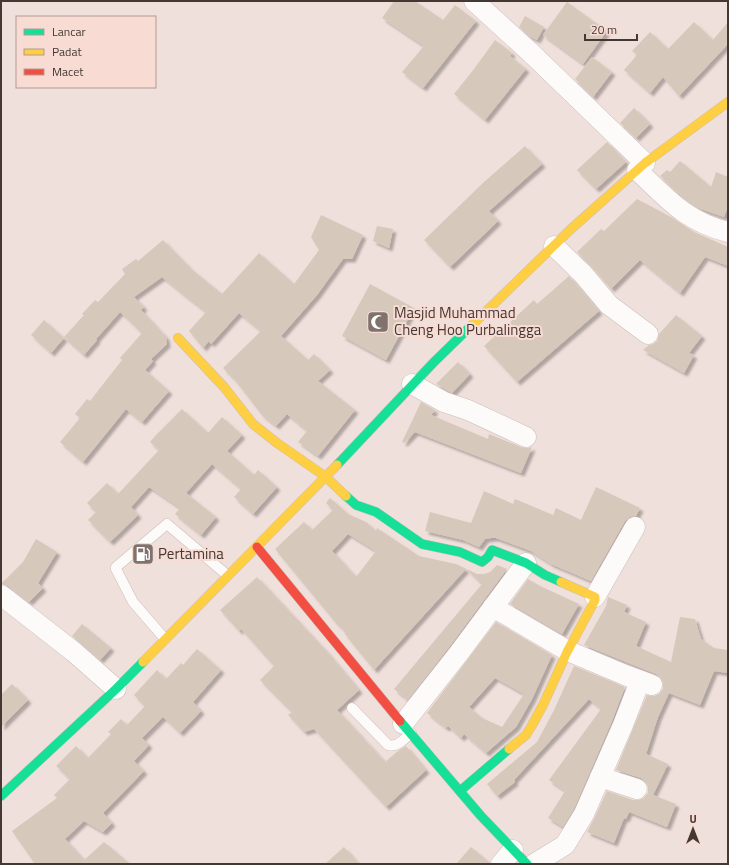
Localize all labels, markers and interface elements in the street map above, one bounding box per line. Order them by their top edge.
legend [16,16,156,88]
scale bar [585,16,637,42]
text: 20 m [591,20,617,39]
text: Lancar [52,22,86,41]
text: Padat [52,42,82,61]
text: Macet [52,62,84,81]
place label: Masjid Muhammad Cheng Hoo Purbalingga [394,301,542,341]
mosque icon: Masjid Muhammad Cheng Hoo Purbalingga [365,309,391,335]
fuel station icon: Pertamina [130,541,156,567]
place label: Pertamina [158,542,224,565]
north arrow [673,809,713,849]
text: U [689,811,697,827]

